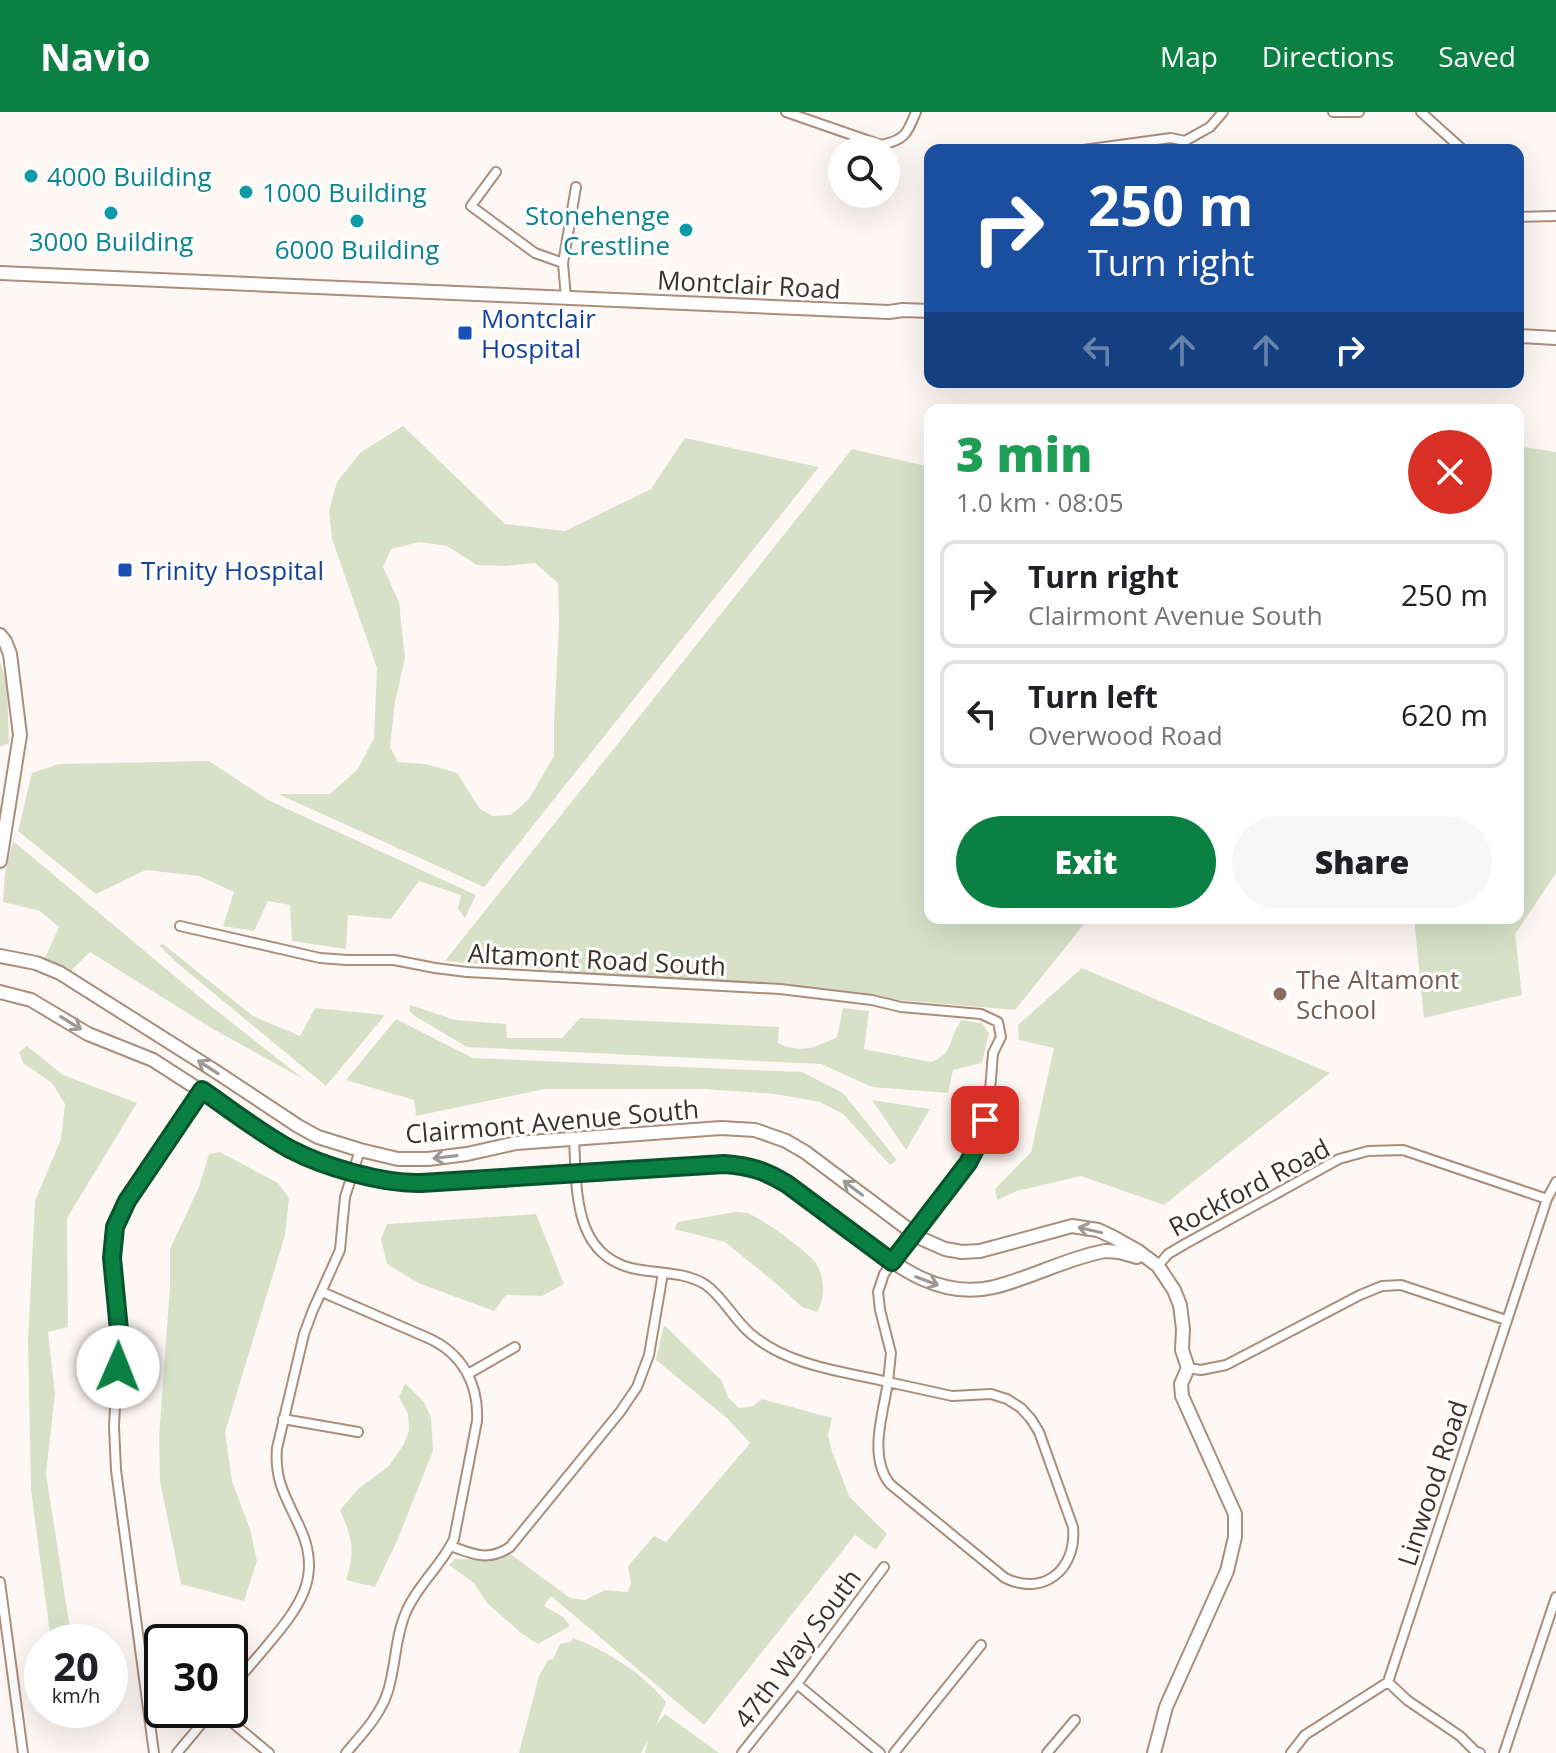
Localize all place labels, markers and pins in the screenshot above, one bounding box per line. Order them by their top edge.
place label: 4000 Building [47,158,212,194]
marker: 4000 Building [22,167,40,185]
place label: 1000 Building [262,174,427,210]
marker: 1000 Building [237,183,255,201]
place label: Stonehenge Crestline [525,197,670,263]
marker: 3000 Building [102,204,120,222]
marker: 6000 Building [348,212,366,230]
marker: Stonehenge Crestline [677,221,695,239]
place label: 3000 Building [29,223,193,259]
place label: 6000 Building [275,231,439,267]
place label: Montclair Hospital [481,300,596,366]
marker: Montclair Hospital [456,324,474,342]
place label: Trinity Hospital [141,552,324,588]
marker: Trinity Hospital [116,561,134,579]
place label: The Altamont School [1296,961,1459,1027]
marker: The Altamont School [1271,985,1289,1003]
pin [951,1086,1019,1154]

